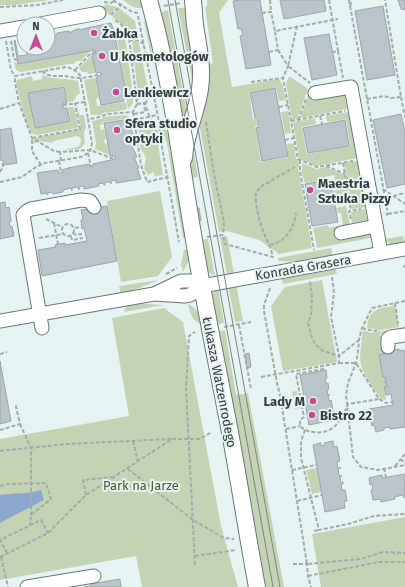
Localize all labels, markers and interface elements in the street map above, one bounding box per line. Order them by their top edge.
north arrow [16,16,56,56]
text: N [32,20,40,33]
place label: Żabka [102,26,138,41]
marker: Żabka [89,28,99,38]
place label: U kosmetologów [110,49,209,64]
marker: U kosmetologów [97,51,107,61]
place label: Lenkiewicz [124,85,189,100]
marker: Lenkiewicz [111,87,121,97]
place label: Sfera studio optyki [125,116,197,146]
marker: Sfera studio optyki [112,125,122,135]
place label: Maestria Sztuka Pizzy [318,176,391,206]
marker: Maestria Sztuka Pizzy [305,185,315,195]
street label: Konrada Grasera [254,252,352,283]
street label: Łukasza Watzenrodego [199,315,240,449]
place label: Lady M [264,394,305,409]
marker: Lady M [308,396,318,406]
place label: Bistro 22 [320,408,372,423]
marker: Bistro 22 [307,410,317,420]
park label: Park na Jarze [103,478,179,493]

